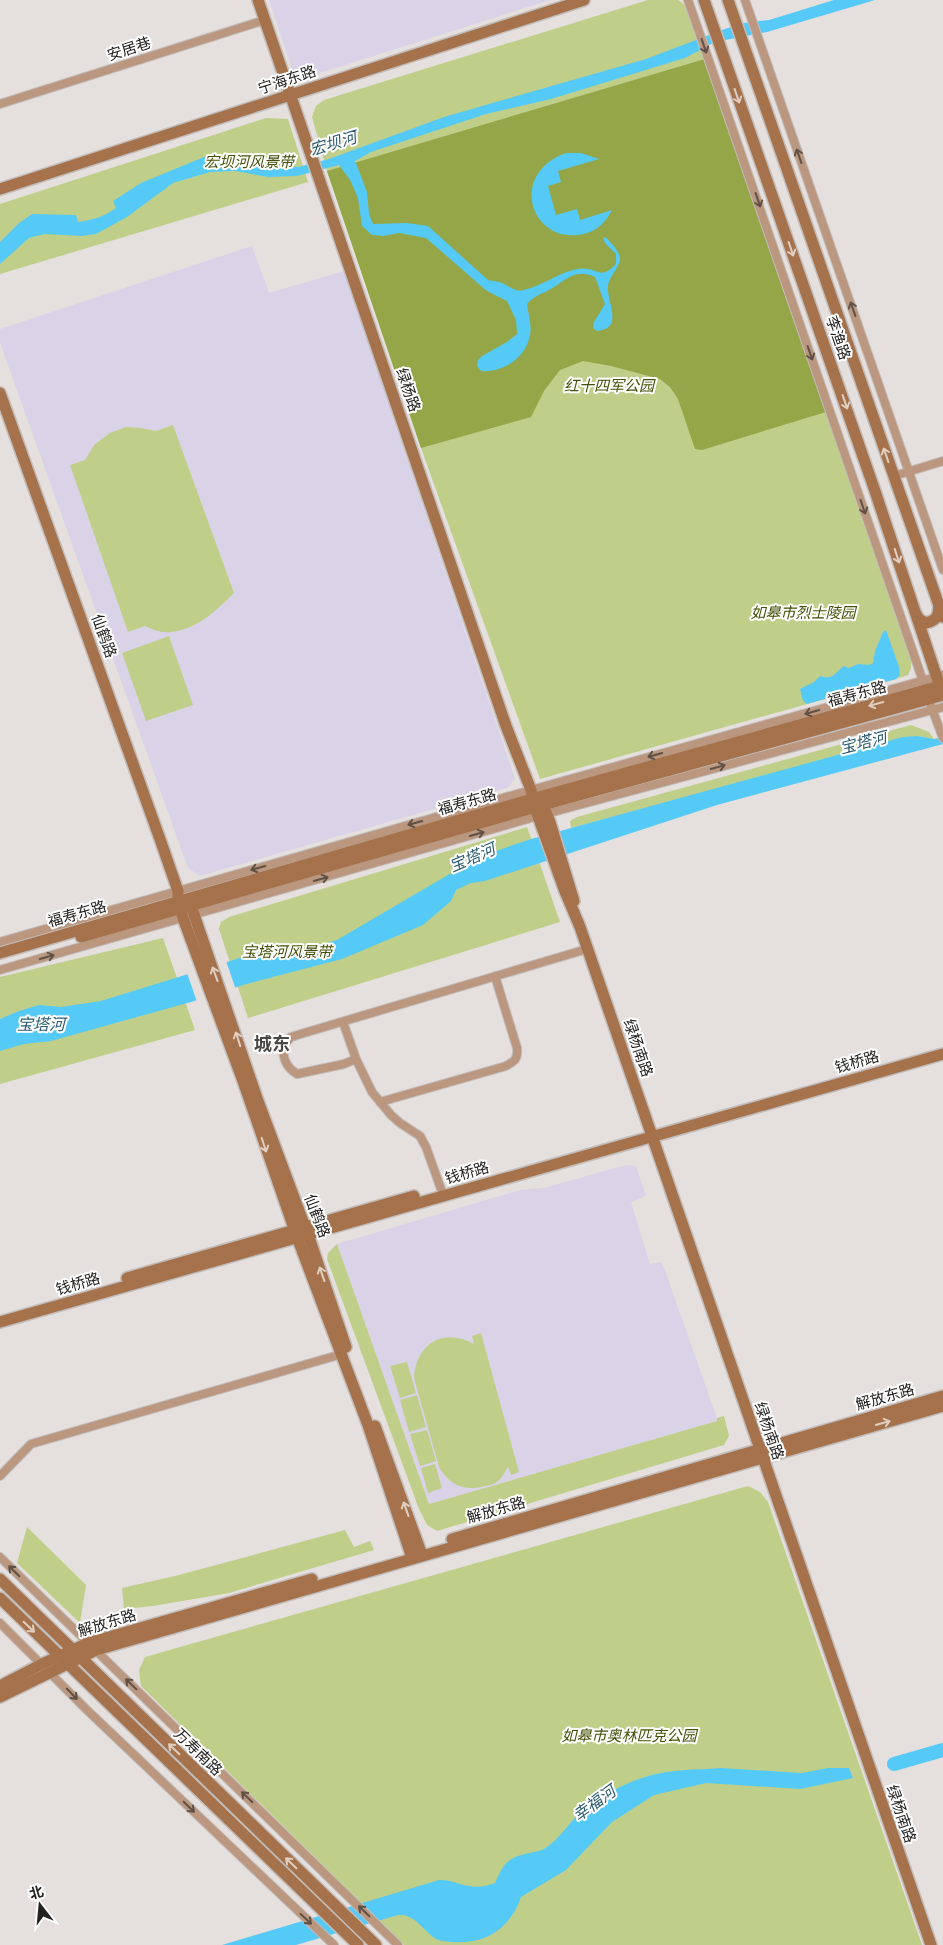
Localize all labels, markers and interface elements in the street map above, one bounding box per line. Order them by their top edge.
street label: 安居巷 [105,33,153,65]
one-way arrow [700,38,710,54]
street label: 宁海东路 [256,62,318,98]
one-way arrow [733,87,743,103]
water label: 宏坝河 [307,127,362,160]
one-way arrow [794,148,803,164]
park label: 宏坝河风景带 [204,153,296,171]
one-way arrow [754,191,763,207]
one-way arrow [787,241,796,256]
one-way arrow [848,302,857,317]
street label: 李渔路 [822,314,854,362]
one-way arrow [806,345,815,361]
street label: 绿杨路 [392,366,424,414]
park label: 红十四军公园 [564,377,656,395]
one-way arrow [841,394,850,410]
one-way arrow [881,447,891,463]
one-way arrow [859,499,868,514]
one-way arrow [892,548,902,564]
park label: 如皋市烈士陵园 [750,604,857,622]
street label: 仙鹤路 [88,612,120,660]
street label: 福寿东路 [826,678,888,710]
one-way arrow [868,700,884,709]
one-way arrow [804,708,820,717]
water label: 宝塔河 [838,727,892,758]
one-way arrow [648,751,664,761]
one-way arrow [710,762,726,772]
street label: 福寿东路 [436,785,498,819]
one-way arrow [407,819,423,829]
one-way arrow [469,828,485,838]
water label: 宝塔河 [446,838,501,876]
one-way arrow [251,863,267,873]
one-way arrow [313,874,329,883]
street label: 福寿东路 [46,897,108,931]
park label: 宝塔河风景带 [242,943,334,961]
one-way arrow [38,952,54,961]
one-way arrow [210,967,219,983]
water label: 宝塔河 [17,1015,68,1034]
street label: 绿杨南路 [620,1017,656,1079]
one-way arrow [233,1031,242,1047]
district label: 城东 [254,1033,290,1054]
street label: 钱桥路 [833,1047,881,1077]
one-way arrow [260,1137,269,1152]
street label: 钱桥路 [443,1158,491,1188]
street label: 仙鹤路 [301,1192,333,1240]
one-way arrow [316,1267,326,1283]
street label: 钱桥路 [54,1269,102,1299]
street label: 解放东路 [854,1380,916,1414]
street label: 绿杨南路 [751,1400,787,1462]
one-way arrow [874,1418,890,1428]
street label: 解放东路 [465,1493,527,1527]
one-way arrow [401,1502,410,1518]
one-way arrow [8,1565,20,1577]
street label: 解放东路 [76,1606,138,1640]
one-way arrow [23,1621,36,1633]
one-way arrow [125,1678,137,1690]
one-way arrow [66,1688,78,1700]
street label: 万寿南路 [170,1725,226,1779]
park label: 如皋市奥林匹克公园 [561,1727,698,1745]
one-way arrow [168,1743,180,1755]
water label: 幸福河 [569,1780,622,1825]
street label: 绿杨南路 [883,1783,919,1845]
one-way arrow [241,1791,254,1803]
one-way arrow [183,1801,195,1813]
one-way arrow [284,1857,297,1869]
north arrow [15,1880,65,1930]
text: 北 [27,1883,45,1902]
one-way arrow [357,1905,370,1917]
one-way arrow [300,1913,313,1925]

